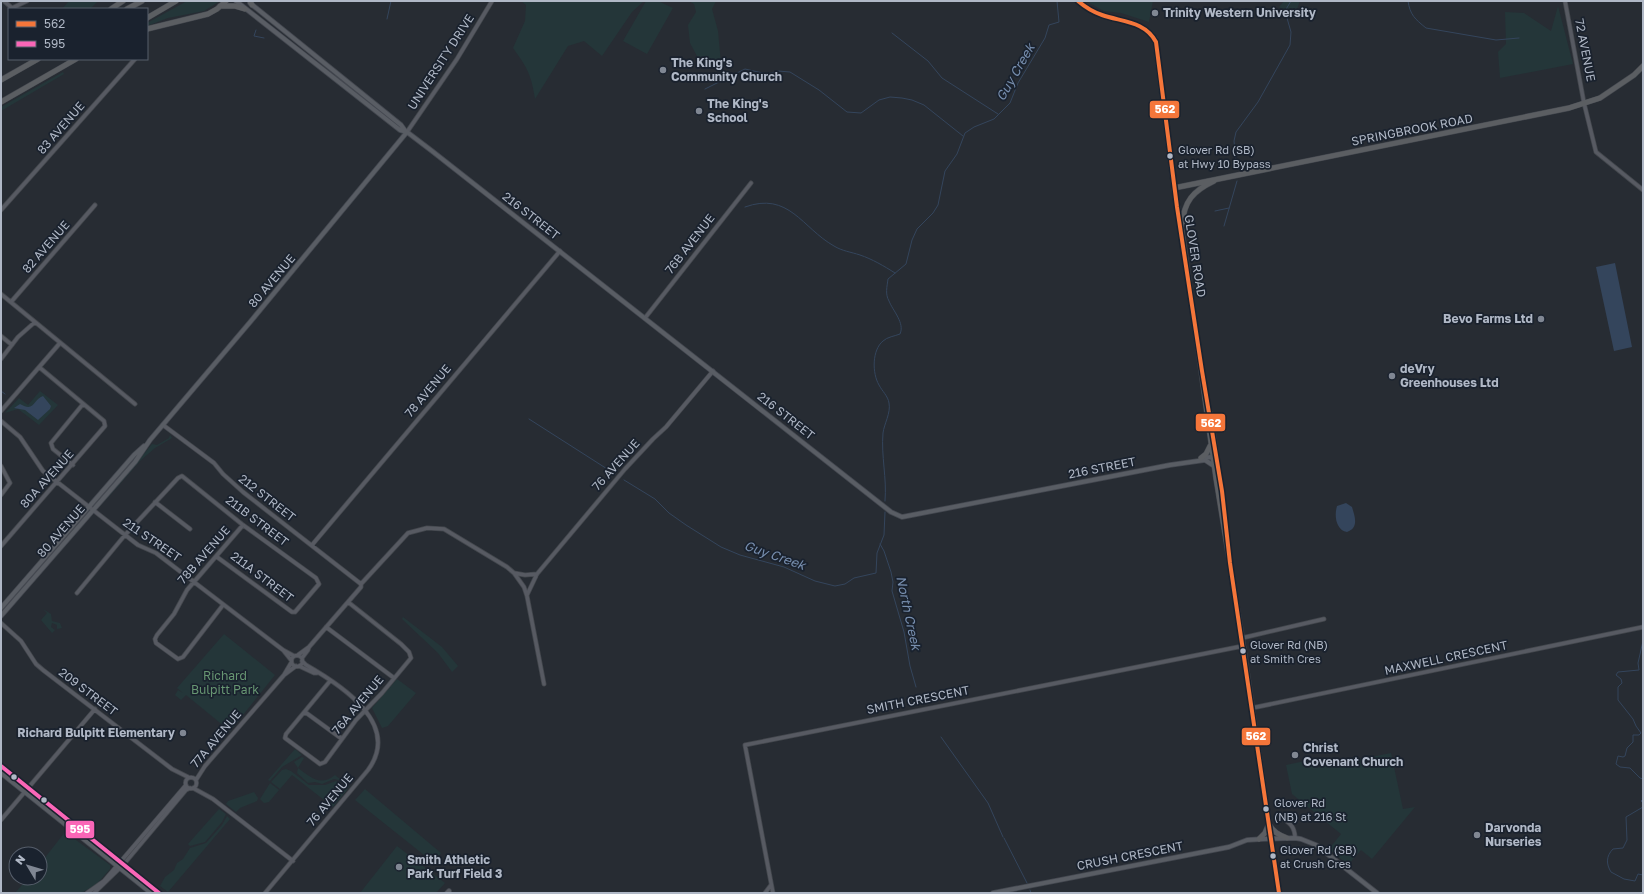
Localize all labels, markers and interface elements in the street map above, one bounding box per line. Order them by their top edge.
place label: Trinity Western University [1163,5,1317,20]
legend [8,8,148,60]
marker: Trinity Western University [1150,8,1160,18]
street label: UNIVERSITY DRIVE [404,11,477,112]
text: 562 [44,16,65,31]
street label: 72 AVENUE [1572,17,1599,83]
text: 595 [44,36,65,51]
water label: Guy Creek [992,39,1039,104]
place label: The King's Community Church [671,55,782,84]
marker: The King's Community Church [658,65,668,75]
place label: The King's School [707,96,769,125]
street label: 83 AVENUE [34,98,88,157]
line badge: 562 [1149,100,1180,119]
text: 562 [1155,102,1175,115]
marker: The King's School [694,106,704,116]
street label: SPRINGBROOK ROAD [1350,110,1474,149]
place label: Glover Rd (SB) at Hwy 10 Bypass [1178,143,1271,170]
marker: Glover Rd (SB) at Hwy 10 Bypass [1165,151,1175,161]
street label: 216 STREET [500,189,563,243]
street label: 76B AVENUE [661,211,718,277]
street label: GLOVER ROAD [1182,214,1209,298]
street label: 82 AVENUE [19,217,73,276]
street label: 80 AVENUE [245,251,298,311]
place label: Bevo Farms Ltd [1443,311,1533,326]
marker: Bevo Farms Ltd [1536,314,1546,324]
street label: 78 AVENUE [401,361,454,420]
place label: deVry Greenhouses Ltd [1400,361,1499,390]
marker: deVry Greenhouses Ltd [1387,371,1397,381]
street label: 216 STREET [755,389,818,443]
line badge: 562 [1195,413,1226,432]
text: 562 [1201,416,1221,429]
street label: 76 AVENUE [589,436,643,494]
street label: 80A AVENUE [17,446,77,511]
street label: 216 STREET [1067,454,1137,481]
street label: 212 STREET [236,471,299,525]
street label: 211B STREET [223,492,292,549]
street label: 80 AVENUE [34,501,88,560]
street label: 211 STREET [120,515,185,565]
street label: 78B AVENUE [174,522,233,587]
water label: Guy Creek [742,537,809,573]
street label: 211A STREET [228,548,297,605]
water label: North Creek [893,574,925,653]
street label: MAXWELL CRESCENT [1383,637,1509,678]
place label: Glover Rd (NB) at Smith Cres [1250,638,1328,665]
marker: Glover Rd (NB) at Smith Cres [1238,646,1248,656]
street label: 209 STREET [56,665,121,719]
park label: Richard Bulpitt Park [191,668,259,697]
street label: 76A AVENUE [329,672,387,737]
street label: SMITH CRESCENT [865,682,971,717]
street label: 77A AVENUE [187,707,244,771]
place label: Richard Bulpitt Elementary [17,725,176,740]
line badge: 562 [1241,727,1271,746]
marker: Richard Bulpitt Elementary [178,728,188,738]
text: 562 [1246,729,1266,742]
place label: Christ Covenant Church [1303,740,1403,769]
marker: Christ Covenant Church [1290,750,1300,760]
street label: 76 AVENUE [303,770,356,829]
unlabelled marker [9,772,19,782]
unlabelled marker [39,795,49,805]
place label: Glover Rd (NB) at 216 St [1274,796,1346,823]
marker: Glover Rd (NB) at 216 St [1261,804,1271,814]
line badge: 595 [65,820,95,839]
place label: Darvonda Nurseries [1485,820,1542,849]
text: 595 [70,822,90,835]
marker: Darvonda Nurseries [1472,830,1482,840]
street label: CRUSH CRESCENT [1075,838,1185,873]
place label: Glover Rd (SB) at Crush Cres [1280,843,1357,870]
north arrow [8,846,48,886]
marker: Glover Rd (SB) at Crush Cres [1268,851,1278,861]
text: N [12,852,27,867]
place label: Smith Athletic Park Turf Field 3 [407,852,502,881]
marker: Smith Athletic Park Turf Field 3 [394,862,404,872]

